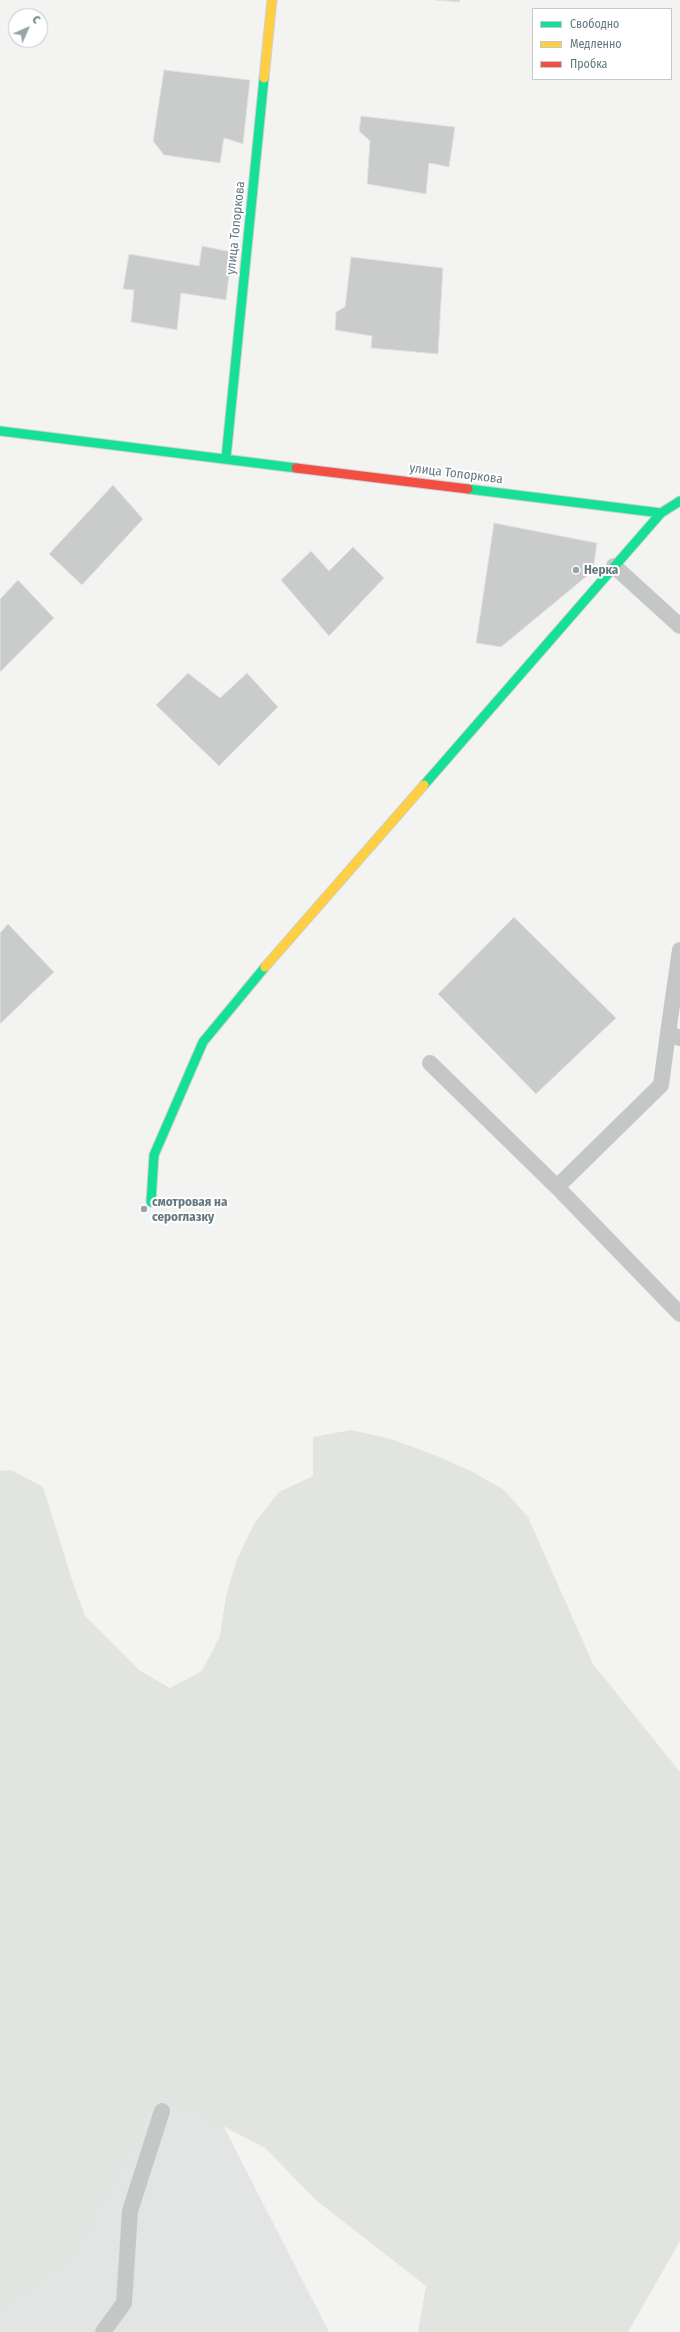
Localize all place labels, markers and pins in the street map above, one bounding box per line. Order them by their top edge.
place label: Нерка [584,562,618,578]
marker: Нерка [571,565,581,575]
place label: смотровая на сероглазку [152,1194,227,1225]
marker: смотровая на сероглазку [139,1204,149,1214]

